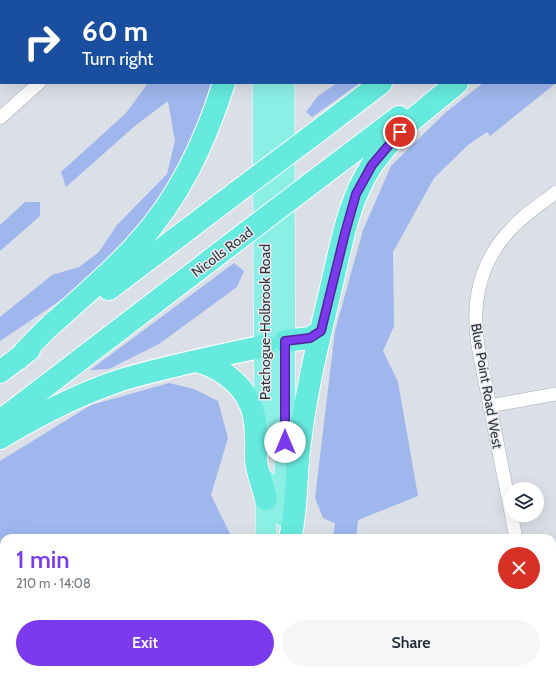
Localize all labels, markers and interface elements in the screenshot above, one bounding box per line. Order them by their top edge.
text: 60 m [82,14,148,48]
icon: right [16,16,68,68]
text: Turn right [82,48,153,70]
pin [383,115,417,149]
icon: arrive [389,121,411,143]
street label: Nicolls Road [188,223,256,281]
street label: Patchogue-Holbrook Road [256,244,274,400]
street label: Blue Point Road West [467,322,507,450]
position arrow [264,421,306,463]
map controls [504,482,544,522]
button: layers [504,482,544,522]
text: 1 min [16,545,70,574]
button: close [498,547,540,589]
text: 210 m · 14:08 [16,575,91,591]
button: Exit [16,620,274,666]
button: Share [282,620,540,666]

